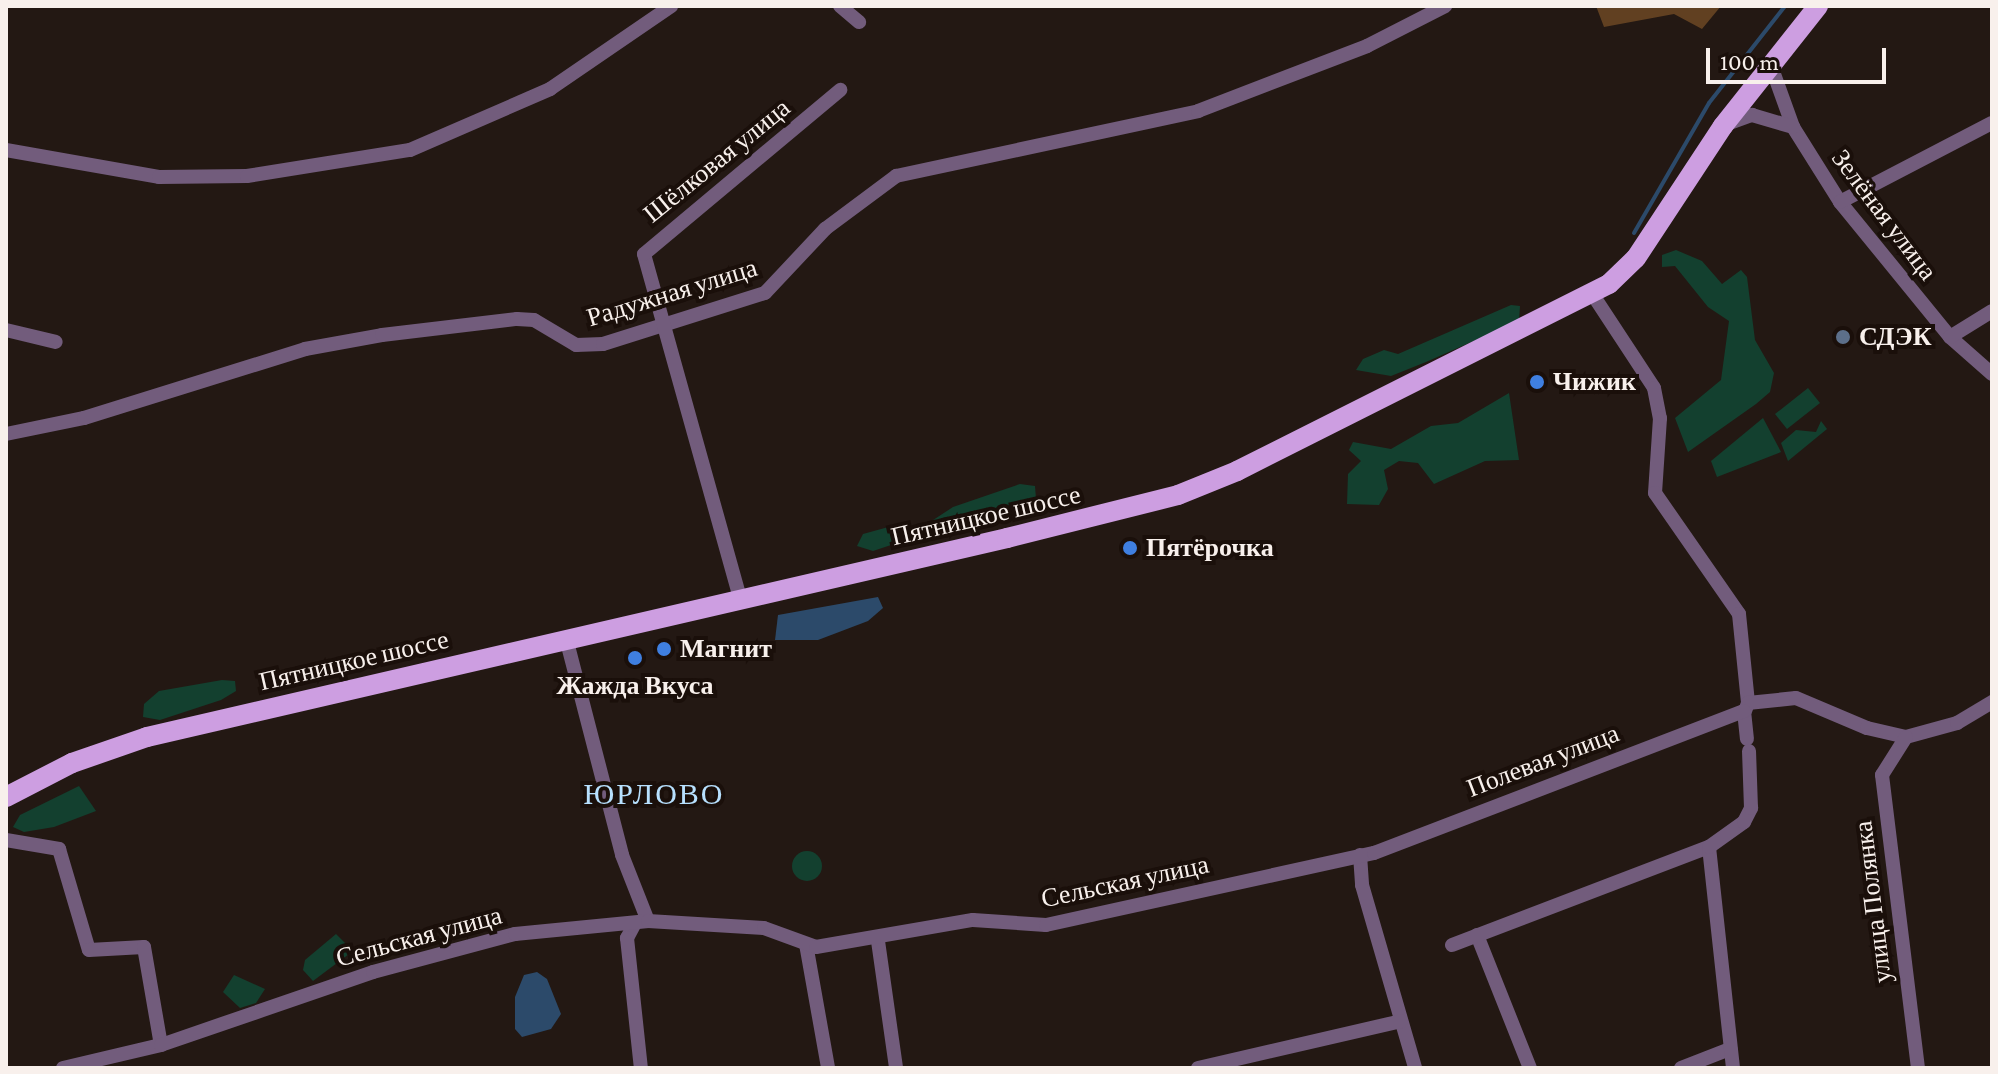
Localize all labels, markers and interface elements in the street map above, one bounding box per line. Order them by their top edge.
scale bar [1710,32,1890,82]
text: 100 m [1720,48,1779,75]
street label: Шёлковая улица [637,92,797,230]
street label: Зелёная улица [1825,143,1943,287]
street label: Радужная улица [583,252,761,334]
place label: СДЭК [1859,321,1932,353]
marker: СДЭК [1834,328,1852,346]
place label: Чижик [1553,366,1636,398]
marker: Чижик [1528,373,1546,391]
street label: Пятницкое шоссе [888,479,1084,553]
place label: Пятёрочка [1146,532,1274,564]
marker: Пятёрочка [1121,539,1139,557]
street label: Пятницкое шоссе [256,624,452,698]
place label: Магнит [680,633,772,665]
marker: Магнит [655,640,673,658]
marker: Жажда Вкуса [626,649,644,667]
place label: Жажда Вкуса [556,670,714,702]
street label: Полевая улица [1463,718,1623,804]
district label: ЮРЛОВО [584,776,724,812]
street label: улица Полянка [1848,819,1898,985]
street label: Сельская улица [1038,849,1212,915]
street label: Сельская улица [333,900,505,974]

